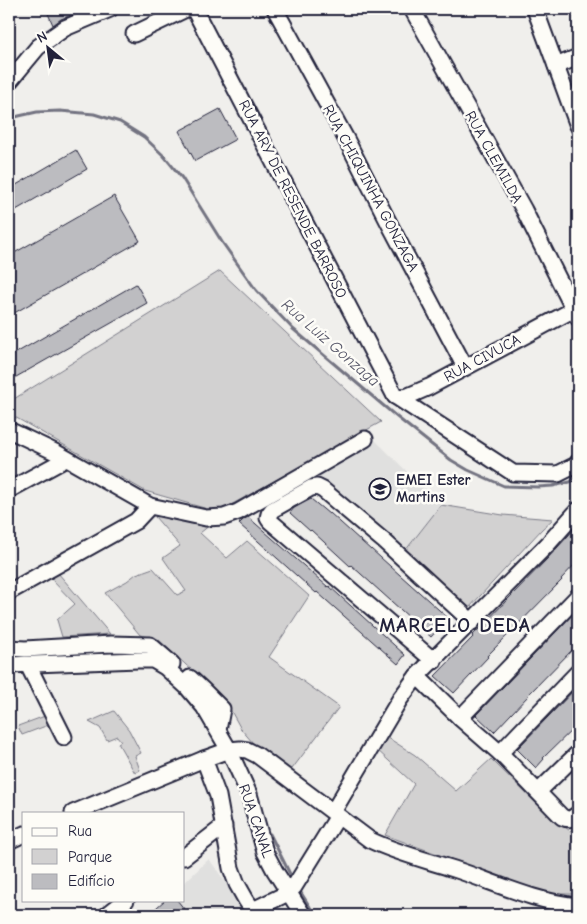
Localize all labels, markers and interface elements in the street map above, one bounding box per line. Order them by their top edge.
north arrow [22,22,72,72]
text: N [34,27,50,47]
street label: RUA ARY DE RESENDE BARROSO [235,97,351,301]
street label: RUA CHIQUINHA GONZAGA [319,101,423,275]
street label: RUA CLEMILDA [461,108,527,206]
water label: Rua Luiz Gonzaga [278,295,383,390]
street label: RUA CIVUCA [441,330,524,386]
place label: EMEI Ester Martins [396,471,471,506]
school or university icon: EMEI Ester Martins [368,477,392,501]
district label: MARCELO DEDA [379,614,531,637]
street label: RUA CANAL [235,782,277,861]
legend [22,812,185,902]
text: Rua [68,822,92,840]
text: Parque [68,848,113,866]
text: Edifício [68,872,115,890]

